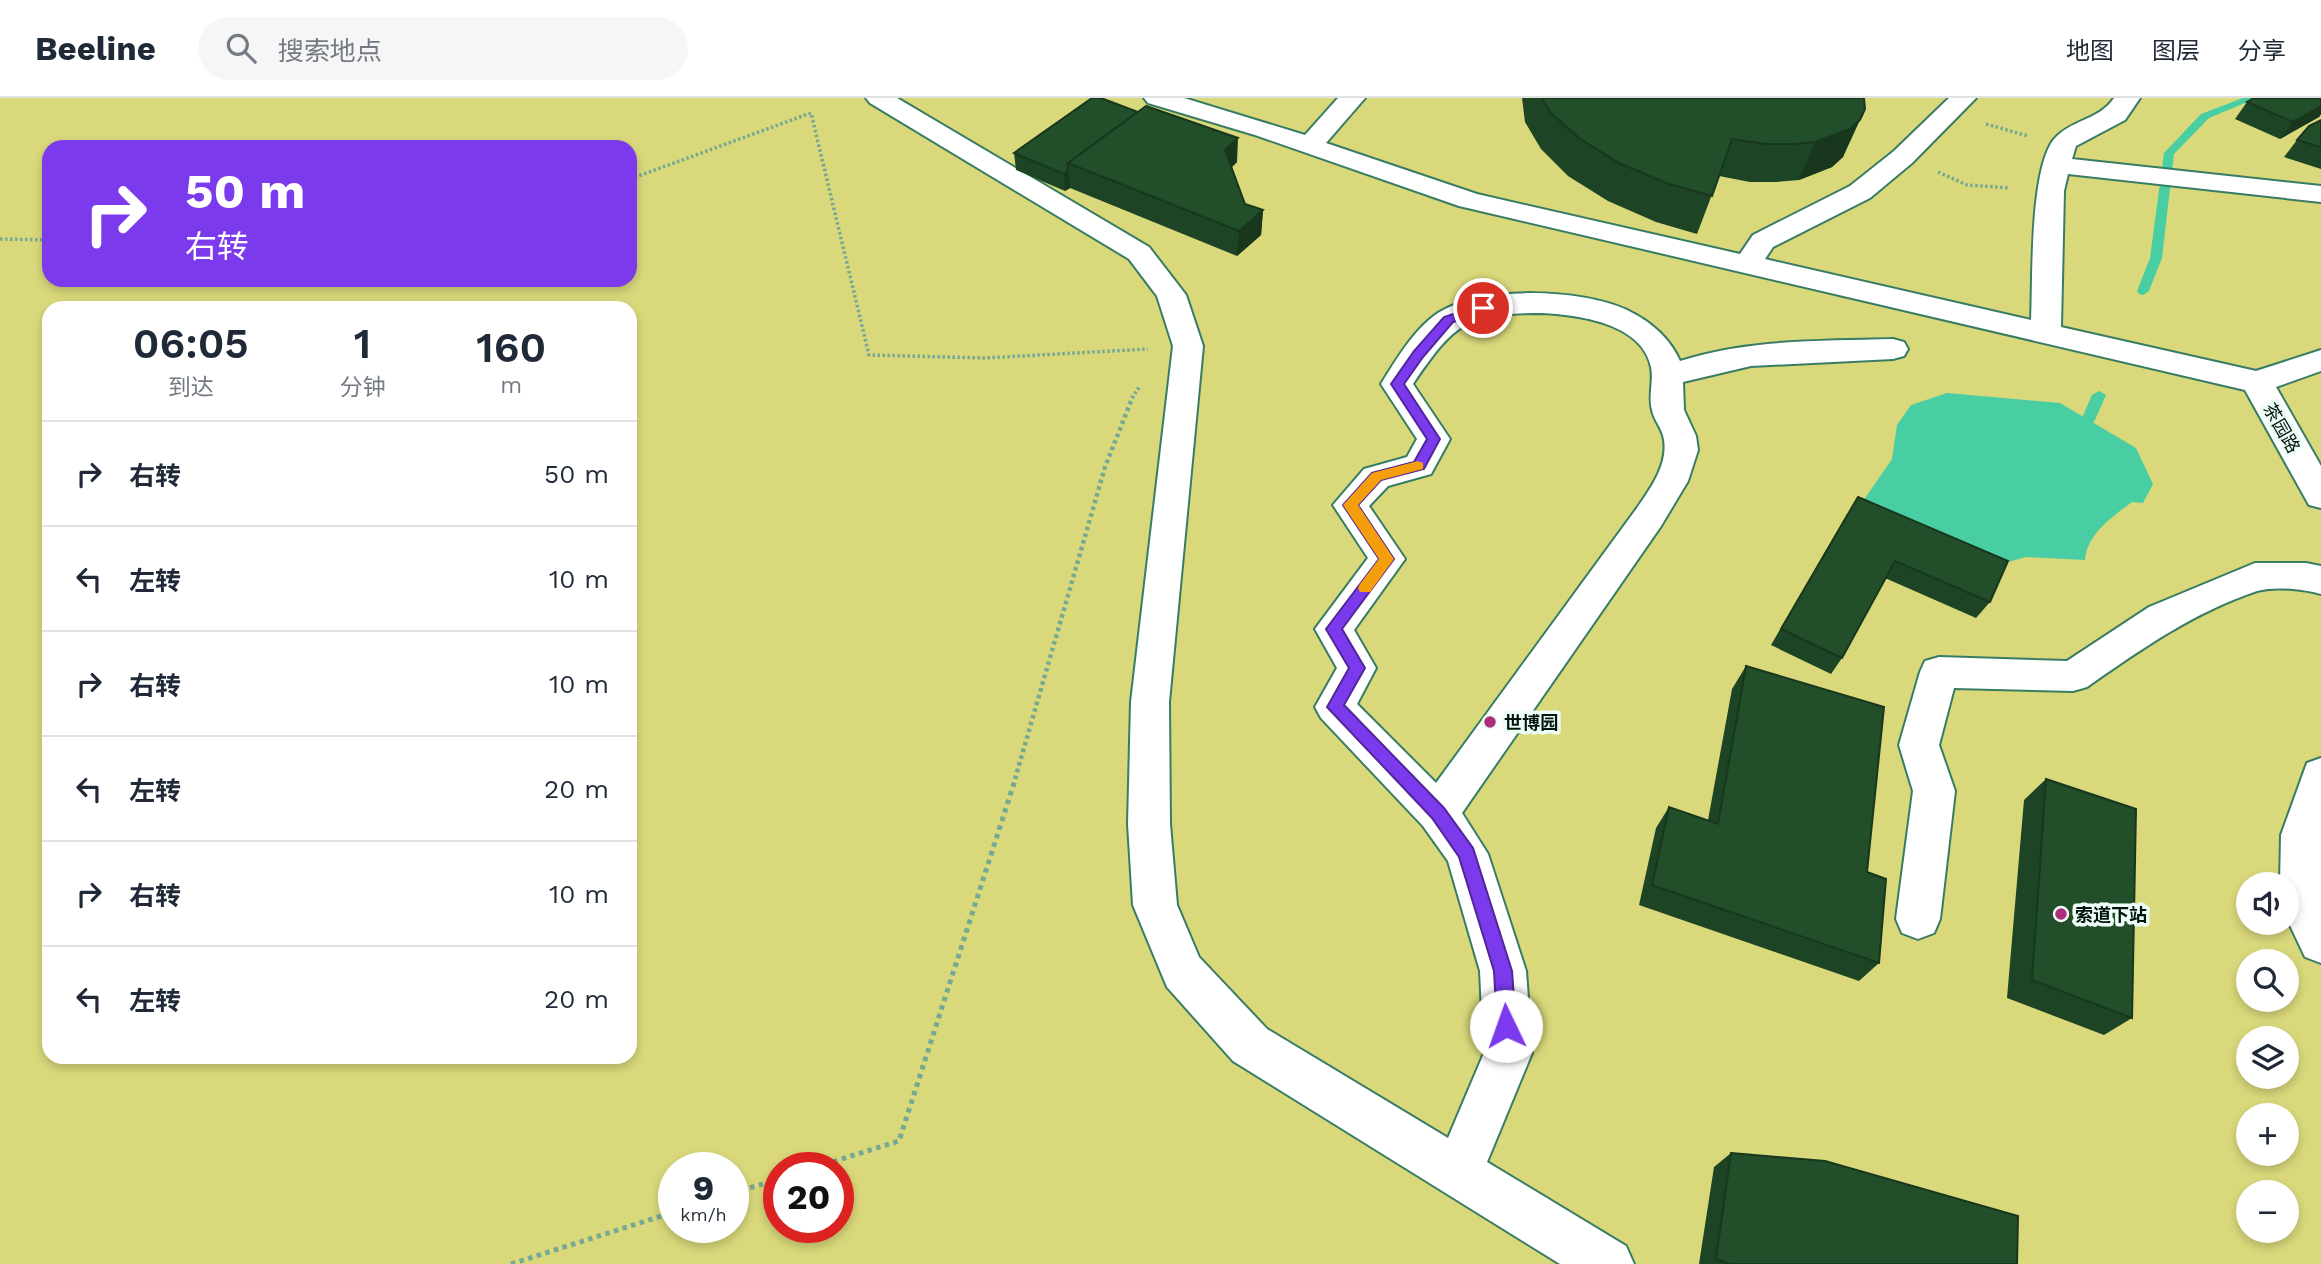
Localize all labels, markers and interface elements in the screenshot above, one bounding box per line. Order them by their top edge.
search box [198,17,688,80]
text: Beeline [35,29,156,68]
icon: search [222,29,260,67]
text: 搜索地点 [278,36,382,66]
text: 地图 [2066,37,2114,65]
text: 图层 [2152,37,2200,65]
text: 分享 [2238,37,2286,65]
text: 50 m [185,162,305,220]
icon: right [70,168,161,259]
text: 右转 [185,228,249,266]
pin [1453,278,1513,338]
icon: arrive [1464,289,1502,327]
text: 06:05 [133,319,249,368]
text: 1 [354,319,371,368]
text: 160 [476,323,546,372]
text: m [500,372,522,399]
text: 到达 [168,374,214,401]
text: 分钟 [340,374,386,401]
street label: 茶园路 [2259,399,2305,457]
icon: right [70,455,108,493]
text: 50 m [544,459,609,489]
text: 右转 [129,461,181,491]
icon: left [70,560,108,598]
text: 10 m [549,564,609,594]
text: 左转 [129,566,181,596]
icon: right [70,665,108,703]
text: 10 m [549,669,609,699]
text: 右转 [129,671,181,701]
place label: 世博园 [1504,712,1558,733]
marker: 世博园 [1482,714,1498,730]
icon: left [70,770,108,808]
text: 20 m [544,774,609,804]
text: 左转 [129,776,181,806]
map controls [2236,872,2299,1243]
button: sound [2236,872,2299,935]
icon: right [70,875,108,913]
text: 10 m [549,879,609,909]
text: 右转 [129,881,181,911]
place label: 索道下站 [2075,904,2147,925]
marker: 索道下站 [2053,906,2069,922]
button: search [2236,949,2299,1012]
icon: left [70,980,108,1018]
text: 20 m [544,984,609,1014]
text: 左转 [129,986,181,1016]
position arrow [1469,989,1543,1063]
button: layers [2236,1026,2299,1089]
button: + [2236,1103,2299,1166]
speed limit sign: 20 [763,1152,854,1243]
text: 9 [693,1167,714,1209]
button: − [2236,1180,2299,1243]
text: km/h [680,1204,727,1225]

